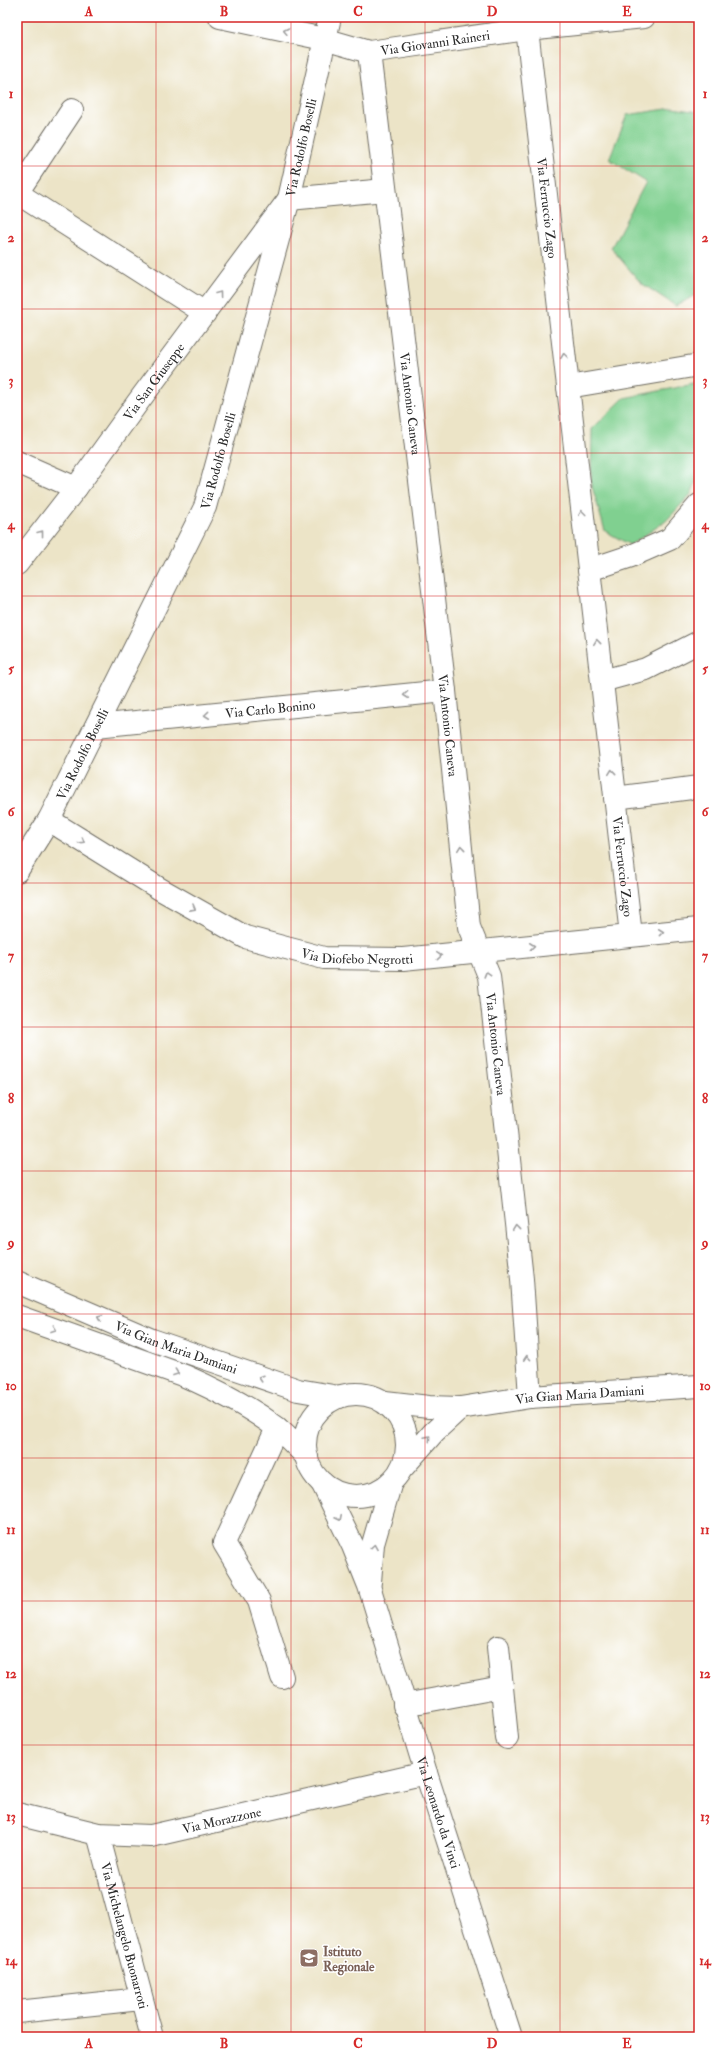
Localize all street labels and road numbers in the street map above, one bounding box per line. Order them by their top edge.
street label: Via Giovanni Raineri [380,27,492,59]
street label: Via Rodolfo Boselli [283,97,321,198]
street label: Via Ferruccio Zago [533,157,560,259]
street label: Via San Giuseppe [120,340,188,424]
street label: Via Antonio Caneva [396,352,424,456]
street label: Via Rodolfo Boselli [198,410,240,511]
street label: Via Antonio Caneva [434,673,461,778]
street label: Via Carlo Bonino [224,697,316,722]
street label: Via Rodolfo Boselli [53,706,113,803]
street label: Via Ferruccio Zago [608,815,636,918]
street label: Via Diofebo Negrotti [299,945,414,968]
street label: Via Antonio Caneva [482,992,509,1097]
street label: Via Gian Maria Damiani [112,1318,240,1378]
street label: Via Gian Maria Damiani [514,1383,645,1408]
street label: Via Leonardo da Vinci [412,1755,463,1871]
street label: Via Morazzone [181,1804,264,1838]
street label: Via Michelangelo Buonarroti [97,1861,151,2011]

